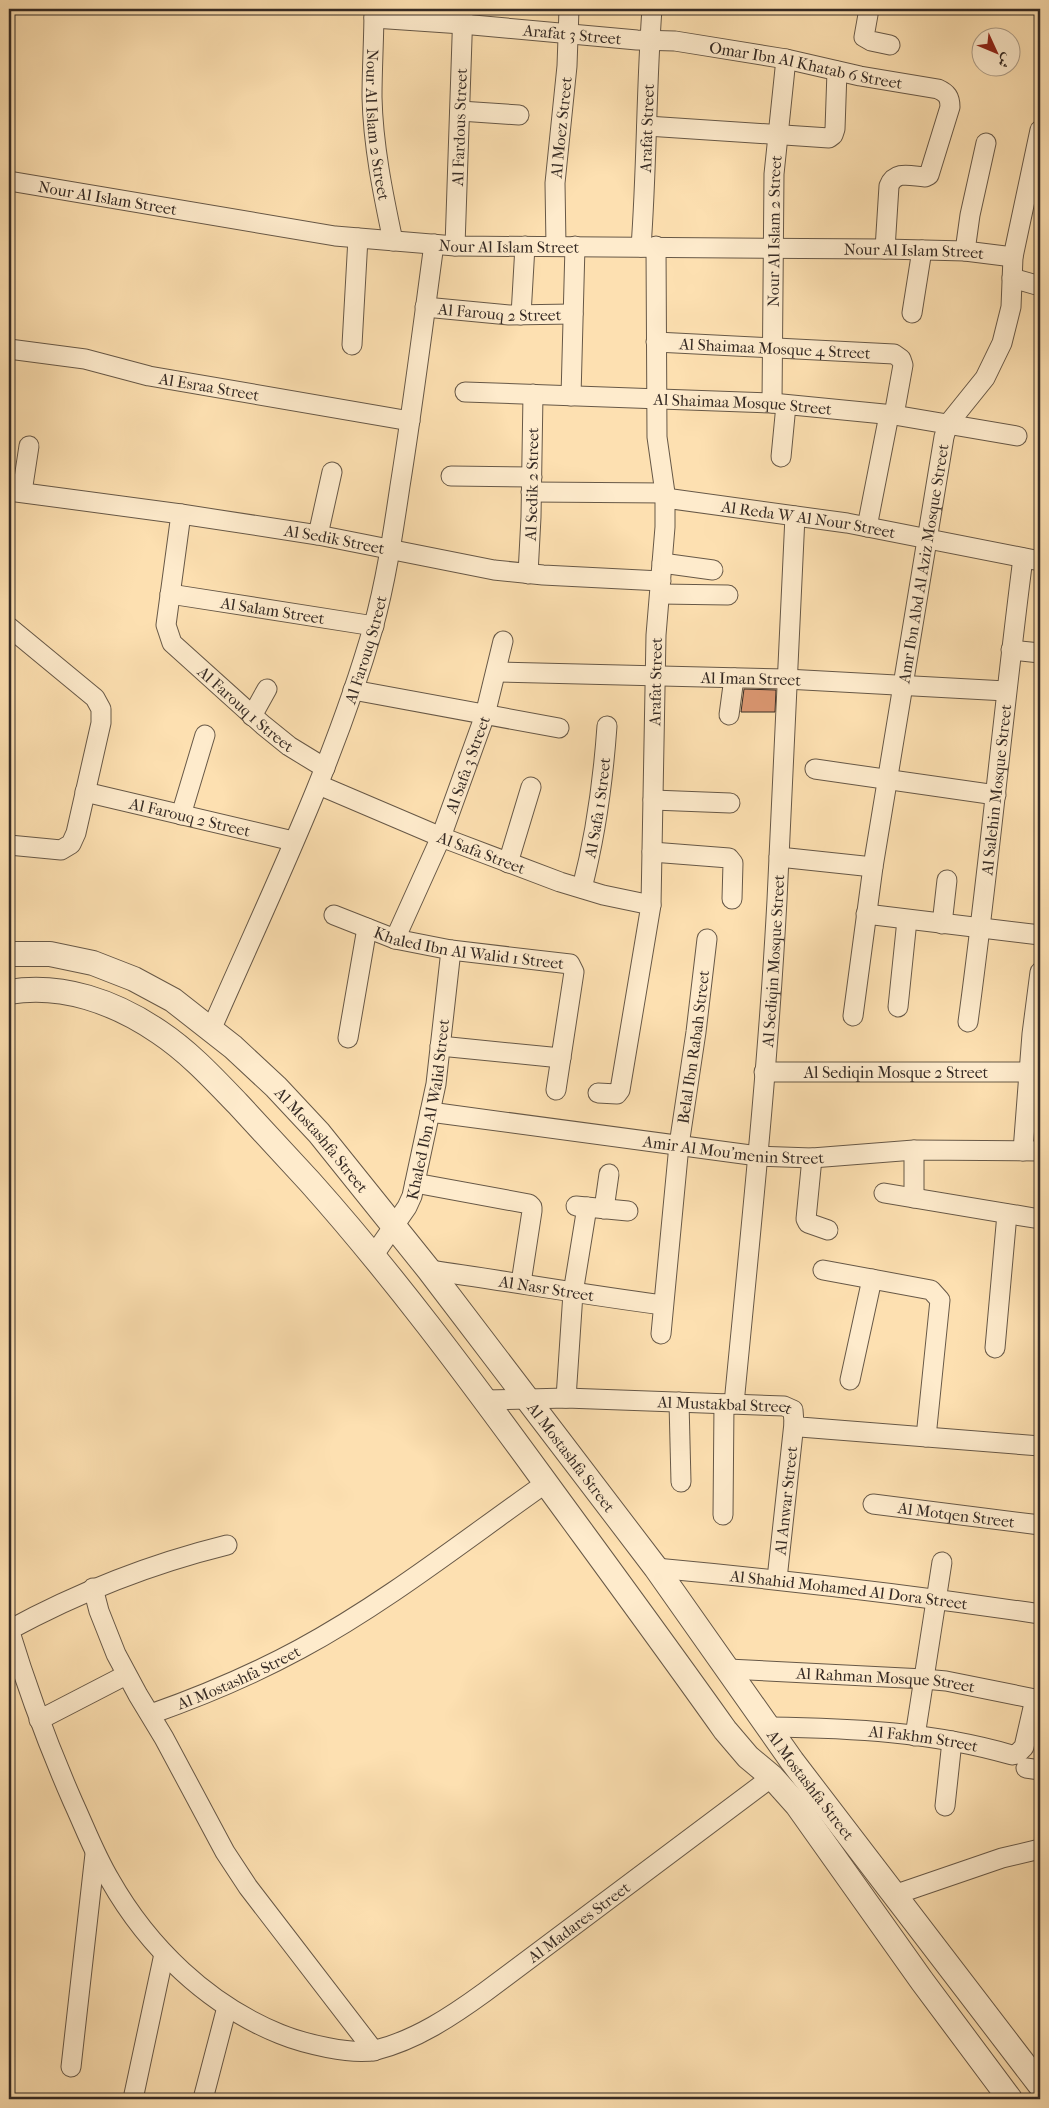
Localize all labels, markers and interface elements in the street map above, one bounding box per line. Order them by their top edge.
street label: Arafat 3 Street [521,21,623,49]
north arrow [972,28,1022,78]
street label: Omar Ibn Al Khatab 6 Street [708,38,904,93]
street label: Nour Al Islam 2 Street [362,49,393,202]
text: ش [994,50,1016,72]
street label: Al Fardous Street [448,67,471,187]
street label: Al Moez Street [546,76,576,180]
street label: Arafat Street [636,83,658,174]
street label: Nour Al Islam 2 Street [764,154,786,307]
street label: Nour Al Islam Street [37,177,179,219]
street label: Nour Al Islam Street [438,236,579,257]
street label: Nour Al Islam Street [844,240,985,263]
street label: Al Farouq 2 Street [436,299,562,325]
street label: Al Shaimaa Mosque 4 Street [678,334,871,363]
street label: Al Esraa Street [157,369,261,405]
street label: Al Shaimaa Mosque Street [652,390,833,419]
street label: Al Sedik 2 Street [521,427,542,542]
street label: Amr Ibn Abd Al Aziz Mosque Street [894,442,953,686]
street label: Al Reda W Al Nour Street [719,497,897,542]
street label: Al Sedik Street [282,521,387,558]
street label: Al Salam Street [218,593,326,628]
street label: Al Farouq Street [340,594,391,707]
street label: Arafat Street [645,637,666,727]
street label: Al Farouq 1 Street [193,661,297,757]
street label: Al Iman Street [700,668,802,690]
street label: Al Salehin Mosque Street [977,703,1015,877]
street label: Al Safa 3 Street [441,713,494,817]
street label: Al Safa 1 Street [580,756,614,861]
street label: Al Farouq 2 Street [127,794,253,841]
street label: Al Safa Street [434,827,528,878]
street label: Al Sediqin Mosque Street [758,874,788,1049]
street label: Khaled Ibn Al Walid 1 Street [371,923,565,973]
street label: Belal Ibn Rabah Street [673,969,713,1125]
street label: Khaled Ibn Al Walid Street [402,1018,453,1201]
street label: Al Sediqin Mosque 2 Street [803,1063,989,1082]
street label: Al Mostashfa Street [270,1083,372,1197]
street label: Amir Al Mou'menin Street [641,1132,825,1168]
street label: Al Nasr Street [497,1271,596,1305]
street label: Al Mustakbal Street [656,1392,795,1419]
street label: Al Mostashfa Street [523,1398,619,1516]
street label: Al Anwar Street [771,1445,801,1557]
street label: Al Motqen Street [896,1498,1016,1532]
street label: Al Shahid Mohamed Al Dora Street [728,1566,969,1614]
street label: Al Mostashfa Street [174,1642,304,1714]
street label: Al Rahman Mosque Street [795,1663,977,1697]
street label: Al Fakhm Street [867,1722,980,1756]
street label: Al Mostashfa Street [762,1725,858,1844]
street label: Al Madares Street [523,1878,634,1967]

